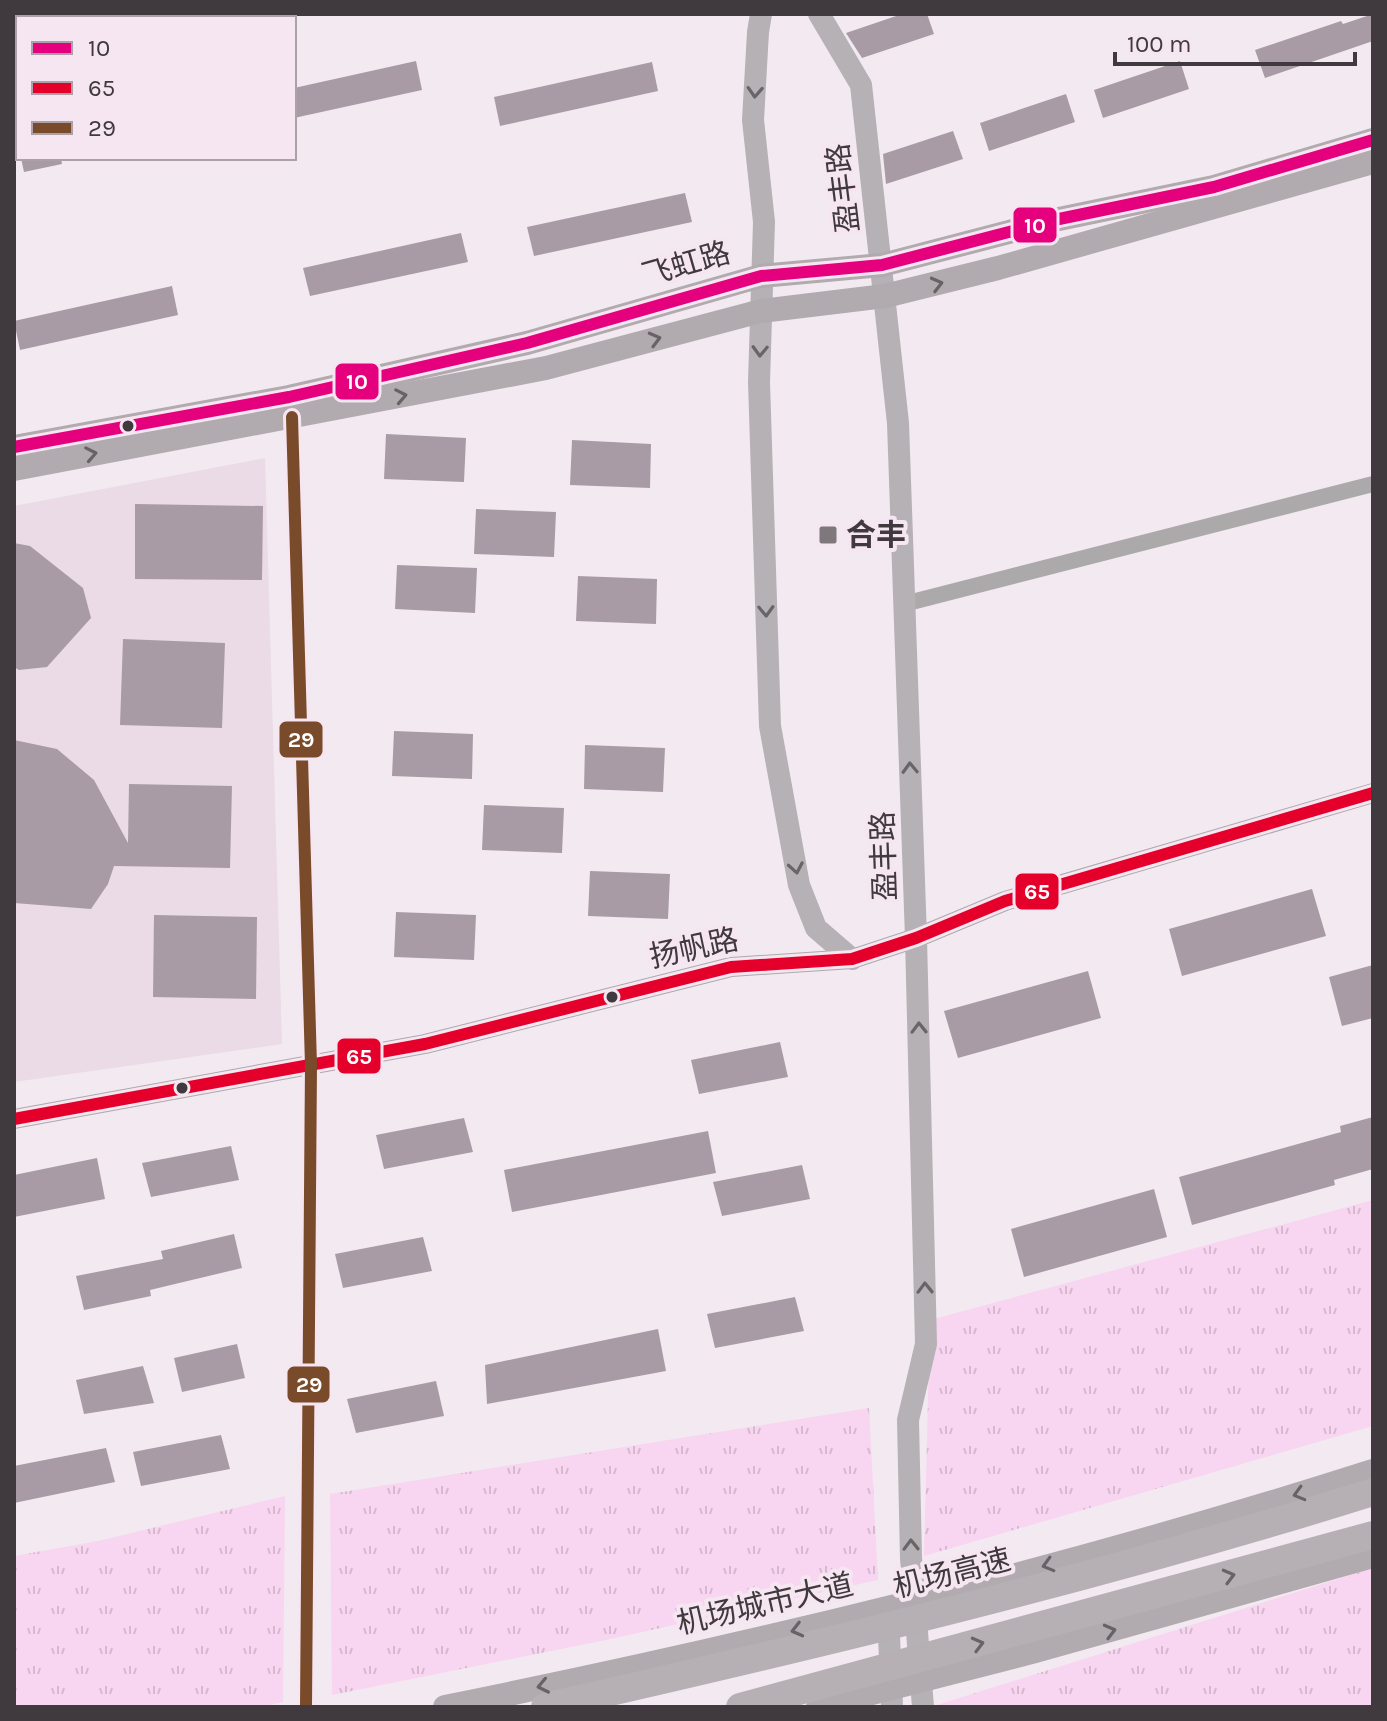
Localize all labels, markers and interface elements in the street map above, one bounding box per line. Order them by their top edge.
legend [16,16,296,160]
scale bar [1115,16,1355,66]
text: 100 m [1127,30,1192,58]
text: 10 [88,34,110,62]
text: 65 [88,74,115,102]
one-way arrow [747,86,764,99]
text: 29 [88,114,116,142]
street label: 盈丰路 [820,141,866,235]
line badge: 10 [1012,206,1058,244]
text: 10 [1024,213,1046,239]
street label: 飞虹路 [638,234,734,294]
one-way arrow [929,276,943,293]
one-way arrow [647,332,661,349]
one-way arrow [751,345,768,358]
line badge: 10 [334,362,380,401]
text: 10 [346,369,368,395]
one-way arrow [394,388,408,405]
unlabelled marker [120,418,136,434]
one-way arrow [84,447,97,464]
place label: 合丰 [846,517,906,553]
marker: 合丰 [817,524,839,546]
one-way arrow [758,605,775,618]
line badge: 29 [278,720,324,759]
text: 29 [288,727,314,753]
one-way arrow [902,761,919,774]
street label: 盈丰路 [864,810,904,902]
one-way arrow [787,862,804,875]
line badge: 65 [1014,872,1060,911]
text: 65 [1024,879,1050,905]
street label: 扬帆路 [646,921,742,975]
unlabelled marker [604,989,620,1005]
one-way arrow [910,1021,927,1034]
line badge: 65 [336,1037,382,1075]
text: 65 [346,1044,372,1070]
unlabelled marker [174,1080,190,1096]
one-way arrow [916,1281,934,1294]
line badge: 29 [286,1365,331,1404]
text: 29 [296,1372,322,1398]
one-way arrow [1292,1485,1306,1501]
one-way arrow [902,1538,920,1551]
street label: 机场高速 [889,1541,1015,1605]
one-way arrow [1042,1556,1056,1572]
street label: 机场城市大道 [673,1566,857,1642]
one-way arrow [1222,1569,1236,1585]
one-way arrow [790,1620,804,1637]
one-way arrow [1103,1623,1117,1640]
one-way arrow [971,1637,985,1653]
one-way arrow [536,1677,550,1694]

